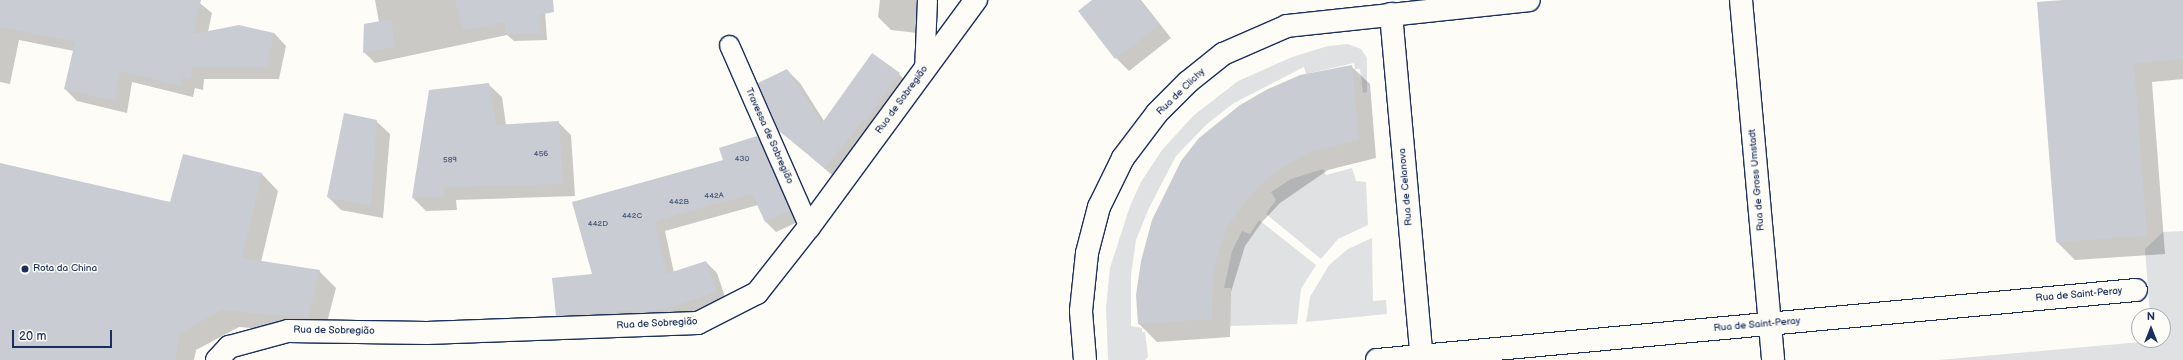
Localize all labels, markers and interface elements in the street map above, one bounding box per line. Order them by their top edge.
street label: Rua de Sobregião [873,63,931,137]
street label: Rua de Clichy [1154,66,1208,118]
street label: Travessa de Sobregião [742,86,796,186]
street label: Rua de Gross Umstadt [1747,128,1767,232]
street label: Rua de Celanova [1397,148,1415,226]
house number: 456 [534,149,548,159]
house number: 430 [735,154,749,164]
house number: 589 [443,155,457,165]
house number: 442A [704,191,724,201]
house number: 442B [669,197,689,207]
house number: 442C [622,211,642,221]
house number: 442D [588,219,608,229]
place label: Rota da China [33,263,97,275]
marker: Rota da China [20,264,30,274]
street label: Rua de Saint-Peray [2035,285,2123,305]
north arrow [2131,308,2171,348]
text: N [2147,310,2155,323]
street label: Rua de Saint-Peray [1713,315,1801,335]
street label: Rua de Sobregião [616,316,698,332]
scale bar [14,322,114,348]
street label: Rua de Sobregião [293,324,375,338]
text: 20 m [19,329,46,344]

